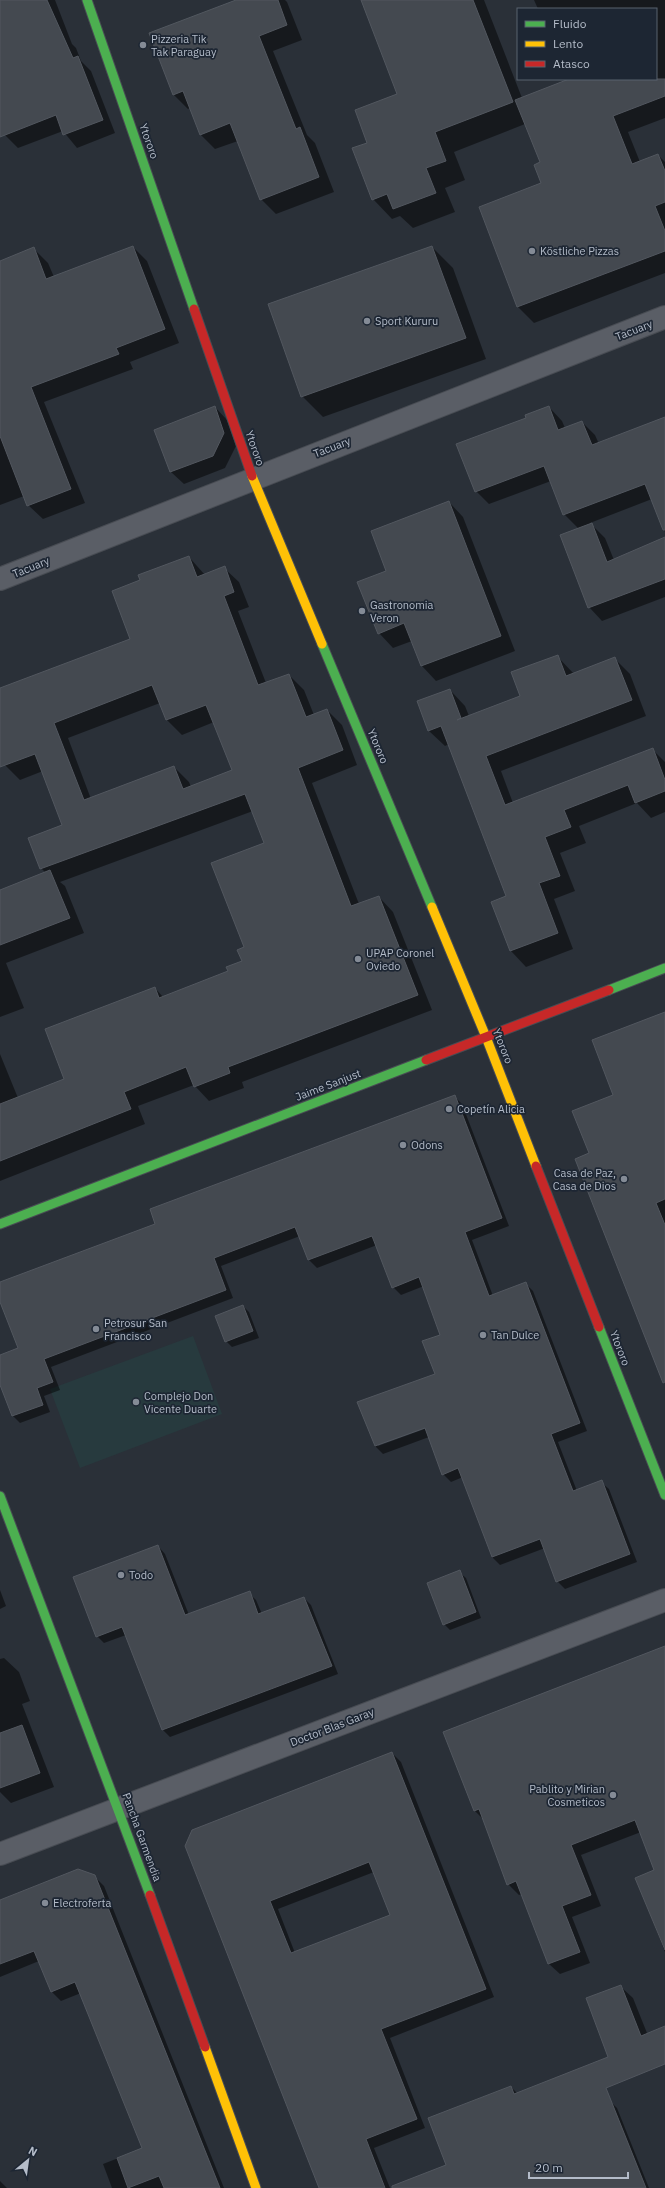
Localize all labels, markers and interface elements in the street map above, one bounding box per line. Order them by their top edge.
legend [517,8,657,80]
text: Fluido [553,16,587,31]
place label: Pizzeria Tik Tak Paraguay [151,32,217,59]
text: Lento [553,36,583,51]
marker: Pizzeria Tik Tak Paraguay [138,40,148,50]
text: Atasco [553,56,590,71]
street label: Ytororo [136,121,162,161]
place label: Köstliche Pizzas [540,244,619,258]
marker: Köstliche Pizzas [527,246,537,256]
place label: Sport Kururu [375,314,438,328]
marker: Sport Kururu [362,316,372,326]
street label: Tacuary [613,316,655,343]
street label: Ytororo [242,428,268,468]
street label: Tacuary [311,433,353,460]
street label: Tacuary [10,553,52,581]
place label: Gastronomia Veron [370,598,434,625]
marker: Gastronomia Veron [357,606,367,616]
street label: Ytororo [364,726,392,766]
place label: UPAP Coronel Oviedo [366,946,434,973]
marker: UPAP Coronel Oviedo [353,954,363,964]
street label: Ytororo [490,1026,516,1066]
street label: Jaime Sanjust [293,1066,363,1104]
place label: Copetín Alicia [457,1102,525,1116]
marker: Copetín Alicia [444,1104,454,1114]
place label: Odons [411,1138,443,1152]
marker: Odons [398,1140,408,1150]
place label: Casa de Paz, Casa de Dios [553,1166,616,1193]
marker: Casa de Paz, Casa de Dios [619,1174,629,1184]
place label: Petrosur San Francisco [104,1316,167,1343]
marker: Petrosur San Francisco [91,1324,101,1334]
place label: Tan Dulce [491,1328,539,1342]
street label: Ytororo [607,1328,633,1368]
marker: Tan Dulce [478,1330,488,1340]
place label: Complejo Don Vicente Duarte [144,1389,217,1416]
marker: Complejo Don Vicente Duarte [131,1397,141,1407]
place label: Todo [129,1568,153,1582]
marker: Todo [116,1570,126,1580]
street label: Doctor Blas Garay [288,1704,376,1749]
place label: Pablito y Mirian Cosmeticos [529,1782,605,1809]
marker: Pablito y Mirian Cosmeticos [608,1790,618,1800]
street label: Pancha Garmendia [119,1791,165,1883]
place label: Electroferta [53,1896,111,1910]
marker: Electroferta [40,1898,50,1908]
north arrow [8,2140,48,2180]
text: N [26,2143,40,2159]
scale bar [529,2154,628,2180]
text: 20 m [535,2160,563,2175]

